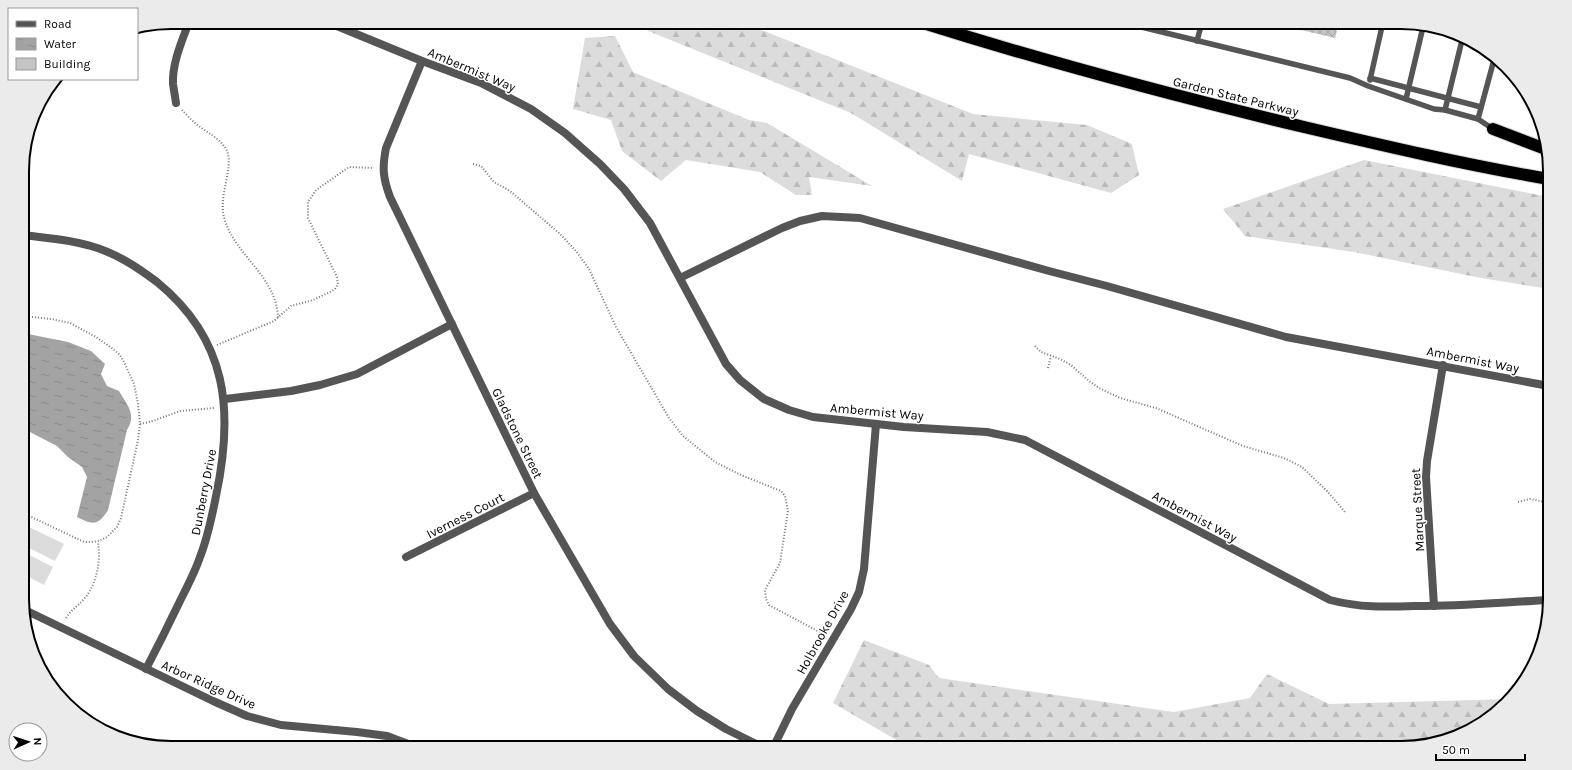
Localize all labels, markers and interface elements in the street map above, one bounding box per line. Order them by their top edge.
legend [8,8,138,80]
text: Road [44,17,72,31]
text: Water [44,37,77,51]
street label: Ambermist Way [426,44,518,95]
text: Building [44,57,91,71]
street label: Garden State Parkway [1171,74,1300,119]
street label: Ambermist Way [1425,343,1520,376]
street label: Gladstone Street [489,385,546,481]
street label: Ambermist Way [829,400,924,423]
street label: Dunberry Drive [188,447,219,537]
street label: Marque Street [1408,468,1428,552]
street label: Ambermist Way [1150,488,1240,545]
street label: Iverness Court [424,489,507,542]
street label: Holbrooke Drive [793,587,852,677]
street label: Arbor Ridge Drive [159,657,259,712]
north arrow [8,722,48,762]
scale bar [1436,736,1525,762]
text: N [31,737,44,746]
text: 50 m [1442,743,1470,757]

